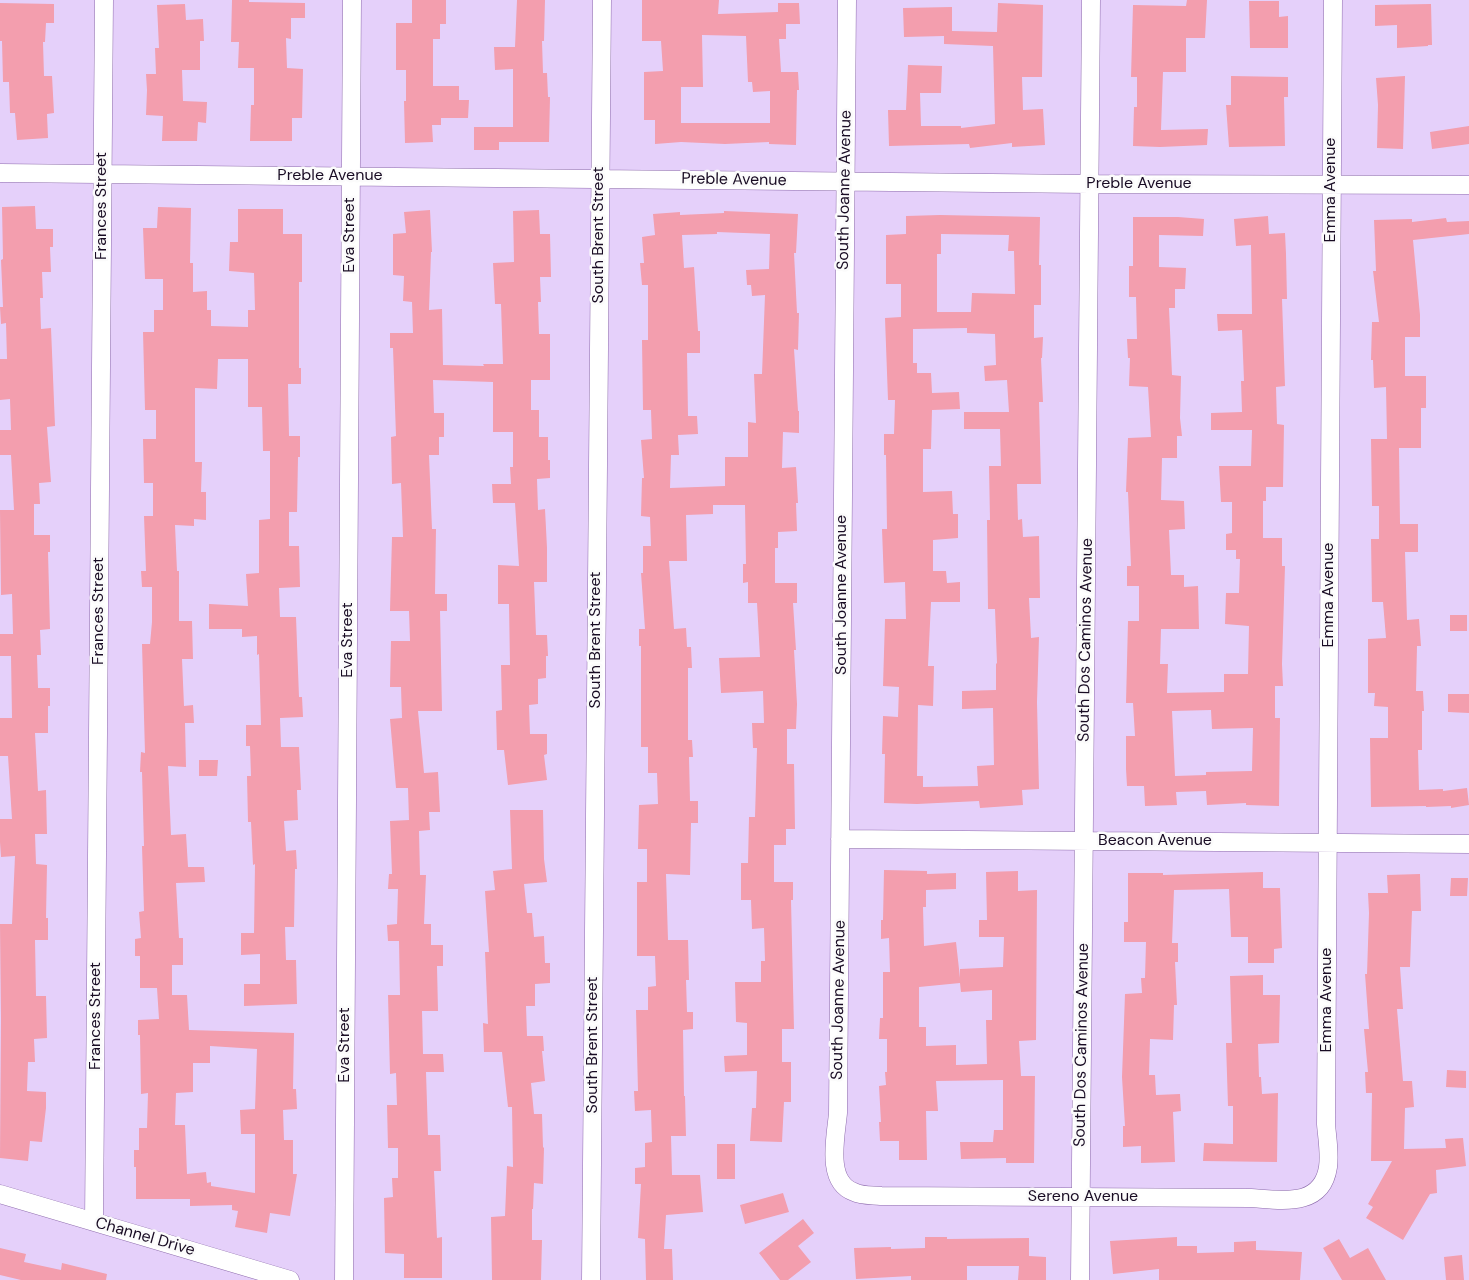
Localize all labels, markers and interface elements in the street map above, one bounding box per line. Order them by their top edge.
street label: South Joanne Avenue [834,110,856,270]
street label: Emma Avenue [1321,138,1341,242]
street label: Frances Street [92,152,112,260]
street label: Preble Avenue [277,166,383,186]
street label: South Brent Street [589,166,609,304]
street label: Preble Avenue [681,169,787,191]
street label: Preble Avenue [1086,174,1192,194]
street label: Eva Street [340,197,360,273]
street label: South Joanne Avenue [832,515,852,675]
street label: South Dos Caminos Avenue [1075,538,1097,742]
street label: Emma Avenue [1319,543,1339,647]
street label: Frances Street [89,557,109,665]
street label: South Brent Street [586,571,606,709]
street label: Eva Street [338,602,358,678]
street label: Beacon Avenue [1098,831,1212,851]
street label: South Joanne Avenue [828,920,850,1080]
street label: South Dos Caminos Avenue [1071,943,1093,1147]
street label: Emma Avenue [1317,948,1337,1052]
street label: Frances Street [86,962,106,1070]
street label: South Brent Street [583,976,603,1114]
street label: Eva Street [335,1007,355,1083]
street label: Sereno Avenue [1028,1187,1138,1207]
street label: Channel Drive [93,1214,197,1260]

